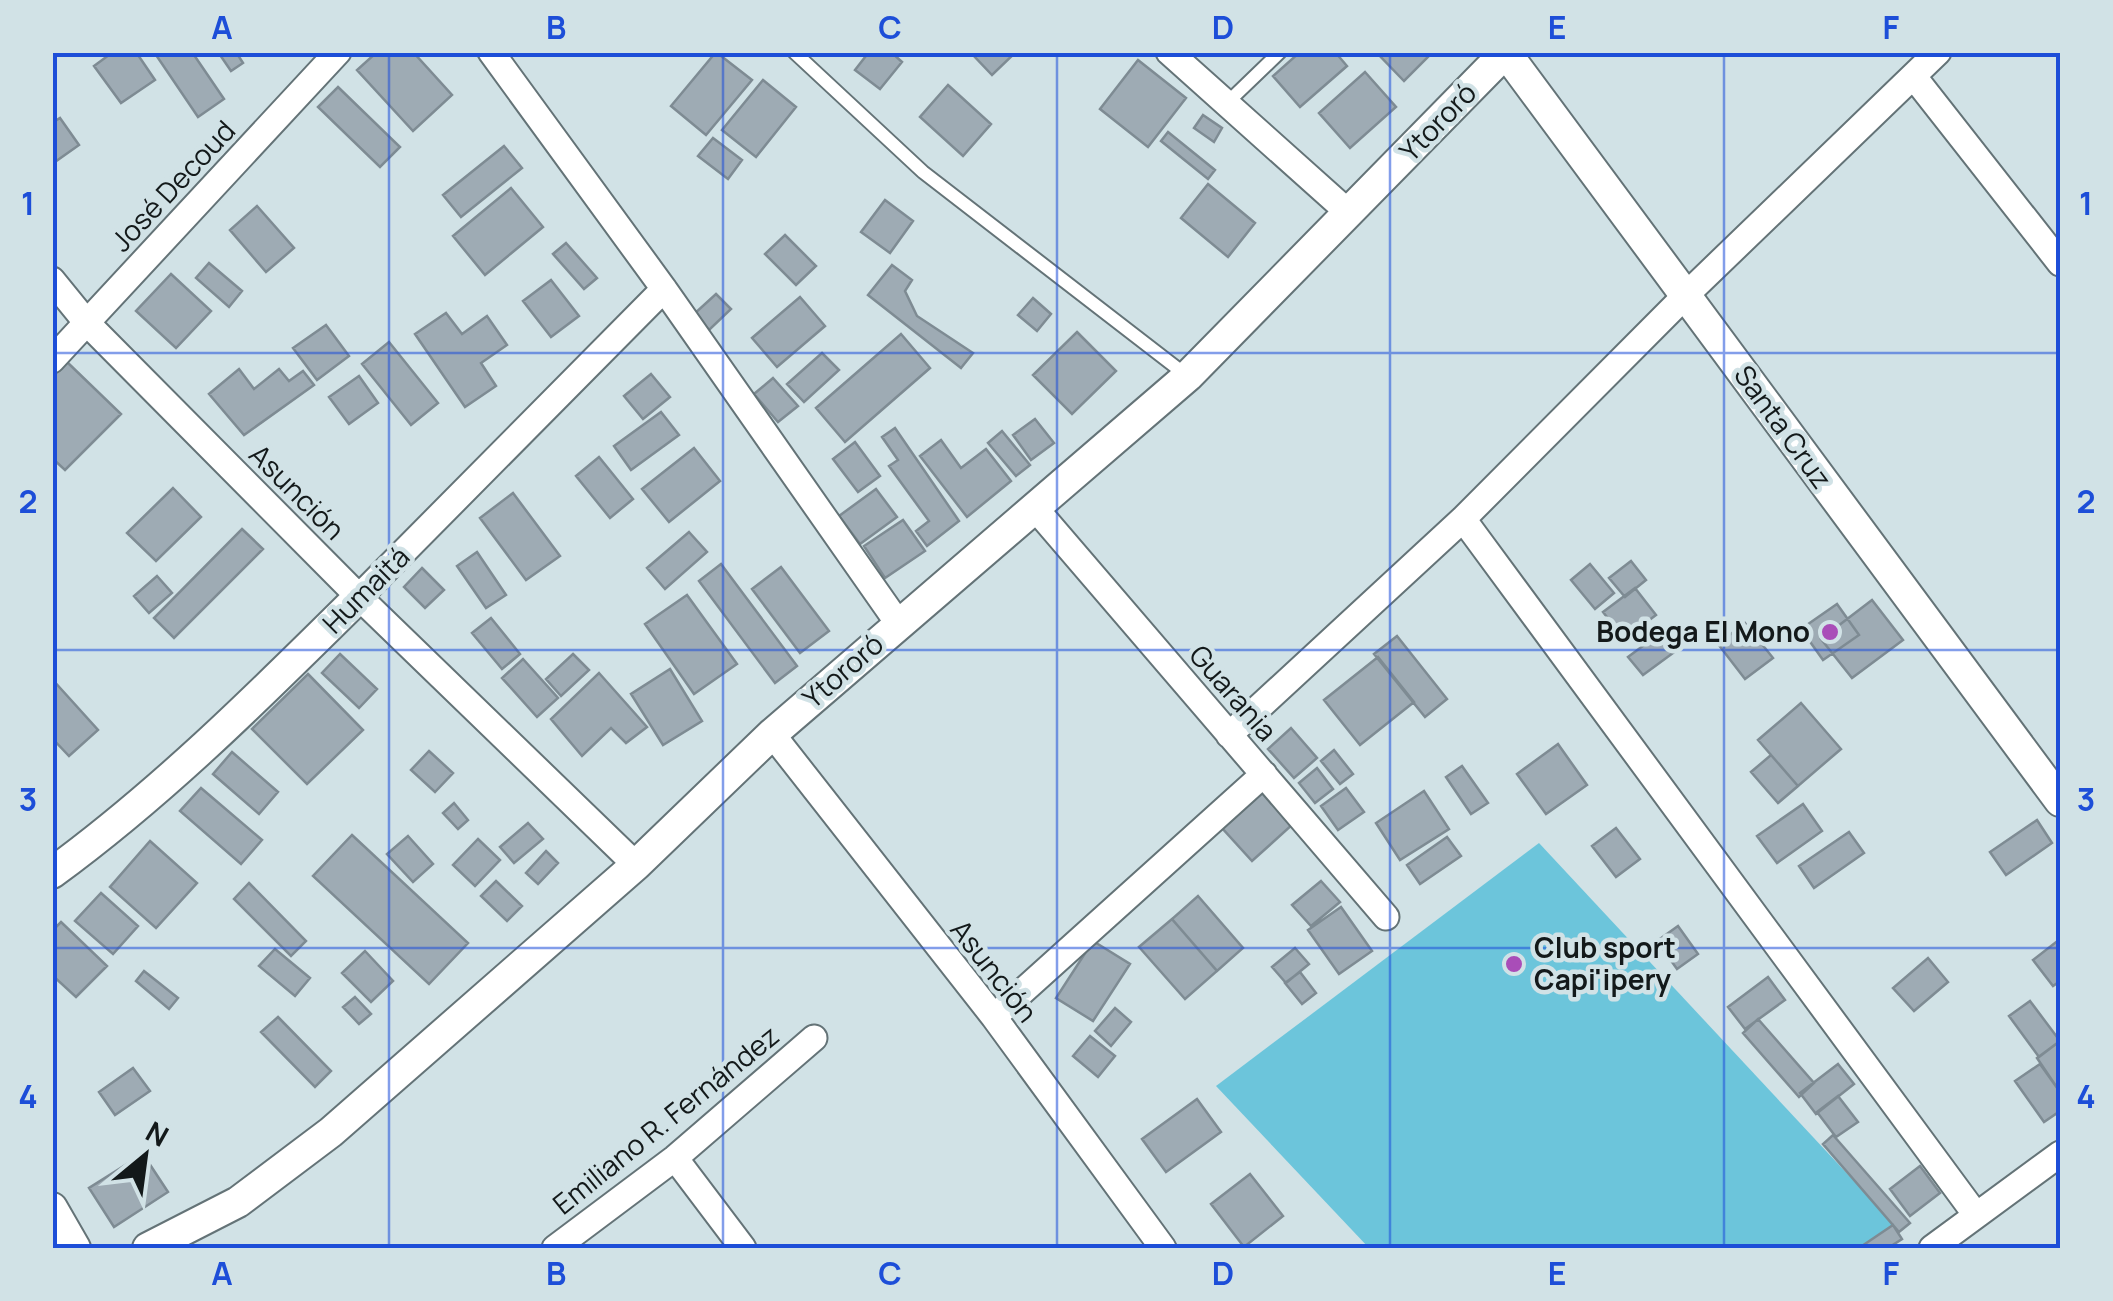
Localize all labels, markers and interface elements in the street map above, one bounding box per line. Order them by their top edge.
text: A [211,5,233,49]
text: B [546,5,566,49]
text: C [878,5,902,49]
text: D [1212,5,1234,49]
text: E [1548,5,1566,49]
text: F [1883,5,1900,49]
street label: Ytororó [1390,74,1484,169]
street label: José Decoud [102,112,243,259]
text: 1 [21,181,35,225]
text: 1 [2079,181,2093,225]
street label: Santa Cruz [1726,357,1841,496]
street label: Asunción [242,435,354,547]
text: 2 [18,479,38,523]
text: 2 [2076,479,2096,523]
street label: Humaitá [314,538,417,641]
place label: Bodega El Mono [1596,612,1810,650]
marker: Bodega El Mono [1819,621,1841,643]
street label: Ytororó [794,625,891,716]
street label: Guarania [1181,636,1286,748]
text: 3 [19,777,37,821]
text: 3 [2077,777,2095,821]
street label: Asunción [943,911,1047,1030]
place label: Club sport Capi'ipery [1534,928,1676,998]
marker: Club sport Capi'ipery [1503,953,1525,975]
street label: Emiliano R. Fernández [544,1016,786,1222]
text: 4 [18,1074,38,1118]
text: 4 [2076,1074,2096,1118]
north arrow [95,1106,195,1206]
text: N [140,1112,176,1155]
text: A [211,1251,233,1295]
text: B [546,1251,566,1295]
text: C [878,1251,902,1295]
text: D [1212,1251,1234,1295]
text: E [1548,1251,1566,1295]
text: F [1883,1251,1900,1295]

